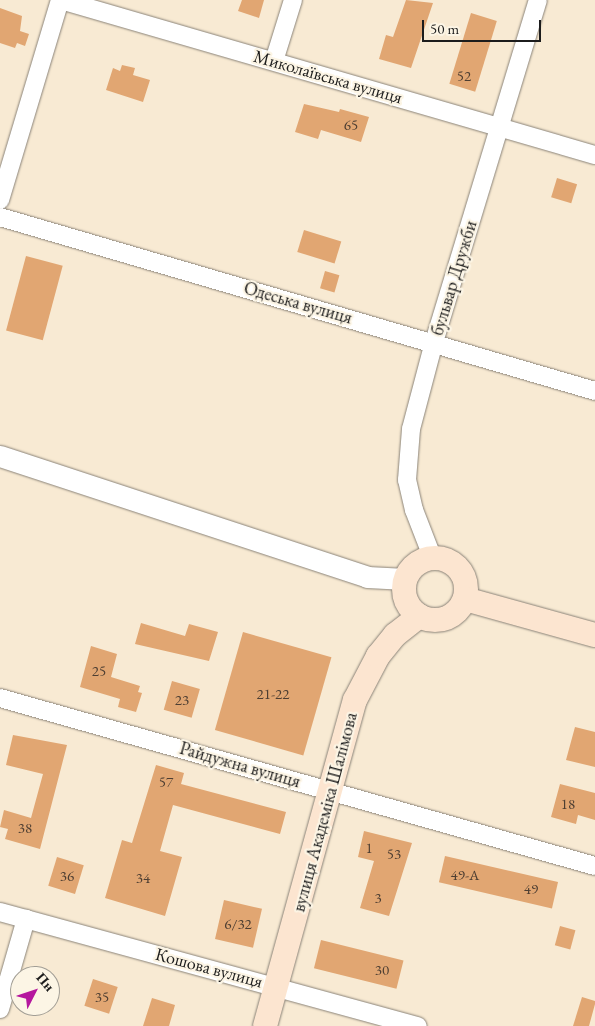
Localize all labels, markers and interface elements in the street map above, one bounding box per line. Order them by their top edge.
scale bar [425,10,544,42]
text: 50 m [430,19,459,38]
street label: Миколаївська вулиця [251,45,405,109]
house number: 52 [457,67,471,85]
house number: 65 [344,116,358,134]
street label: бульвар Дружби [426,218,482,338]
street label: Одеська вулиця [241,277,355,329]
house number: 25 [92,662,106,680]
house number: 21-22 [257,685,289,703]
house number: 23 [175,691,189,709]
street label: вулиця Академіка Шалімова [288,710,362,914]
street label: Райдужна вулиця [177,737,303,793]
house number: 57 [159,773,173,791]
house number: 18 [561,795,575,813]
house number: 38 [18,819,32,837]
house number: 1 [365,839,373,857]
house number: 53 [387,845,401,863]
house number: 49-А [451,866,479,884]
house number: 36 [60,867,74,885]
house number: 34 [136,869,150,887]
house number: 49 [524,880,538,898]
house number: 3 [374,889,382,907]
house number: 6/32 [224,915,252,933]
street label: Кошова вулиця [153,943,265,993]
house number: 30 [375,961,389,979]
north arrow [10,966,60,1016]
text: Пн [32,969,59,995]
house number: 35 [95,988,109,1006]

